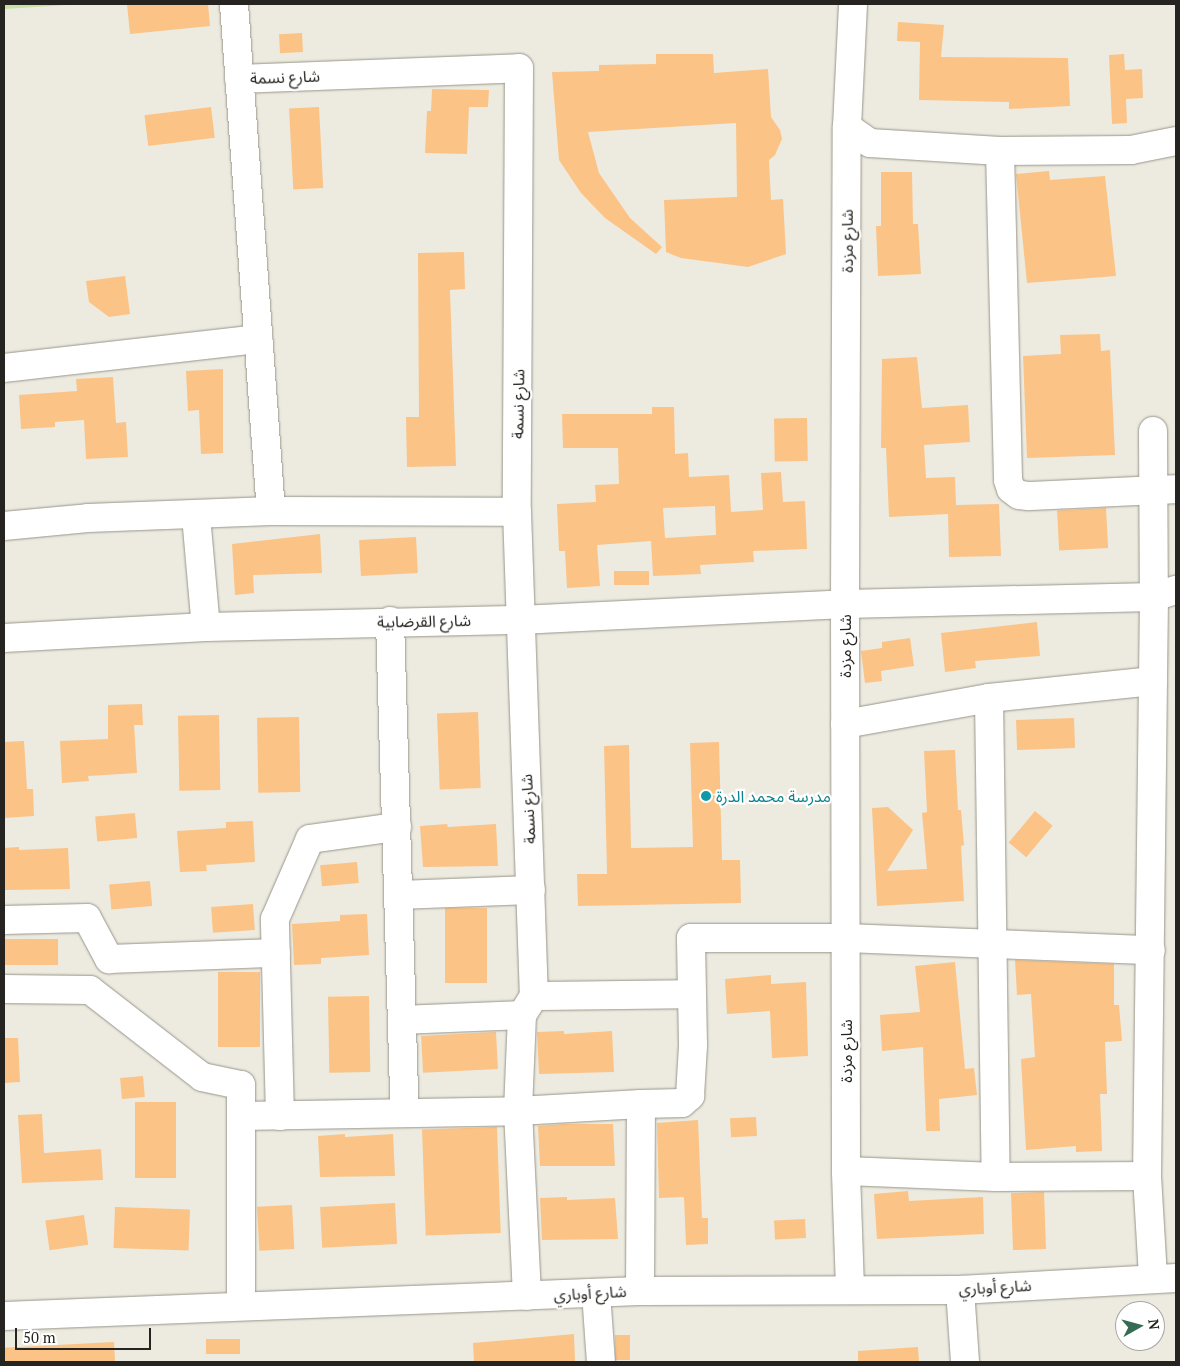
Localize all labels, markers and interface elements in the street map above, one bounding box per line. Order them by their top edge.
street label: شارع نسمة [250,66,320,88]
street label: شارع مزدة [837,209,857,273]
street label: شارع نسمة [508,369,528,439]
street label: شارع القرضابية [377,611,471,631]
street label: شارع مزدة [835,614,855,678]
street label: شارع نسمة [517,774,539,844]
place label: مدرسة محمد الدرة [716,786,831,806]
marker: مدرسة محمد الدرة [700,790,712,802]
street label: شارع مزدة [836,1019,856,1083]
street label: شارع أوباري [958,1276,1032,1298]
street label: شارع أوباري [553,1282,627,1304]
north arrow [1115,1301,1165,1351]
scale bar [18,1318,154,1350]
text: N [1144,1318,1164,1331]
text: 50 m [23,1327,56,1347]

